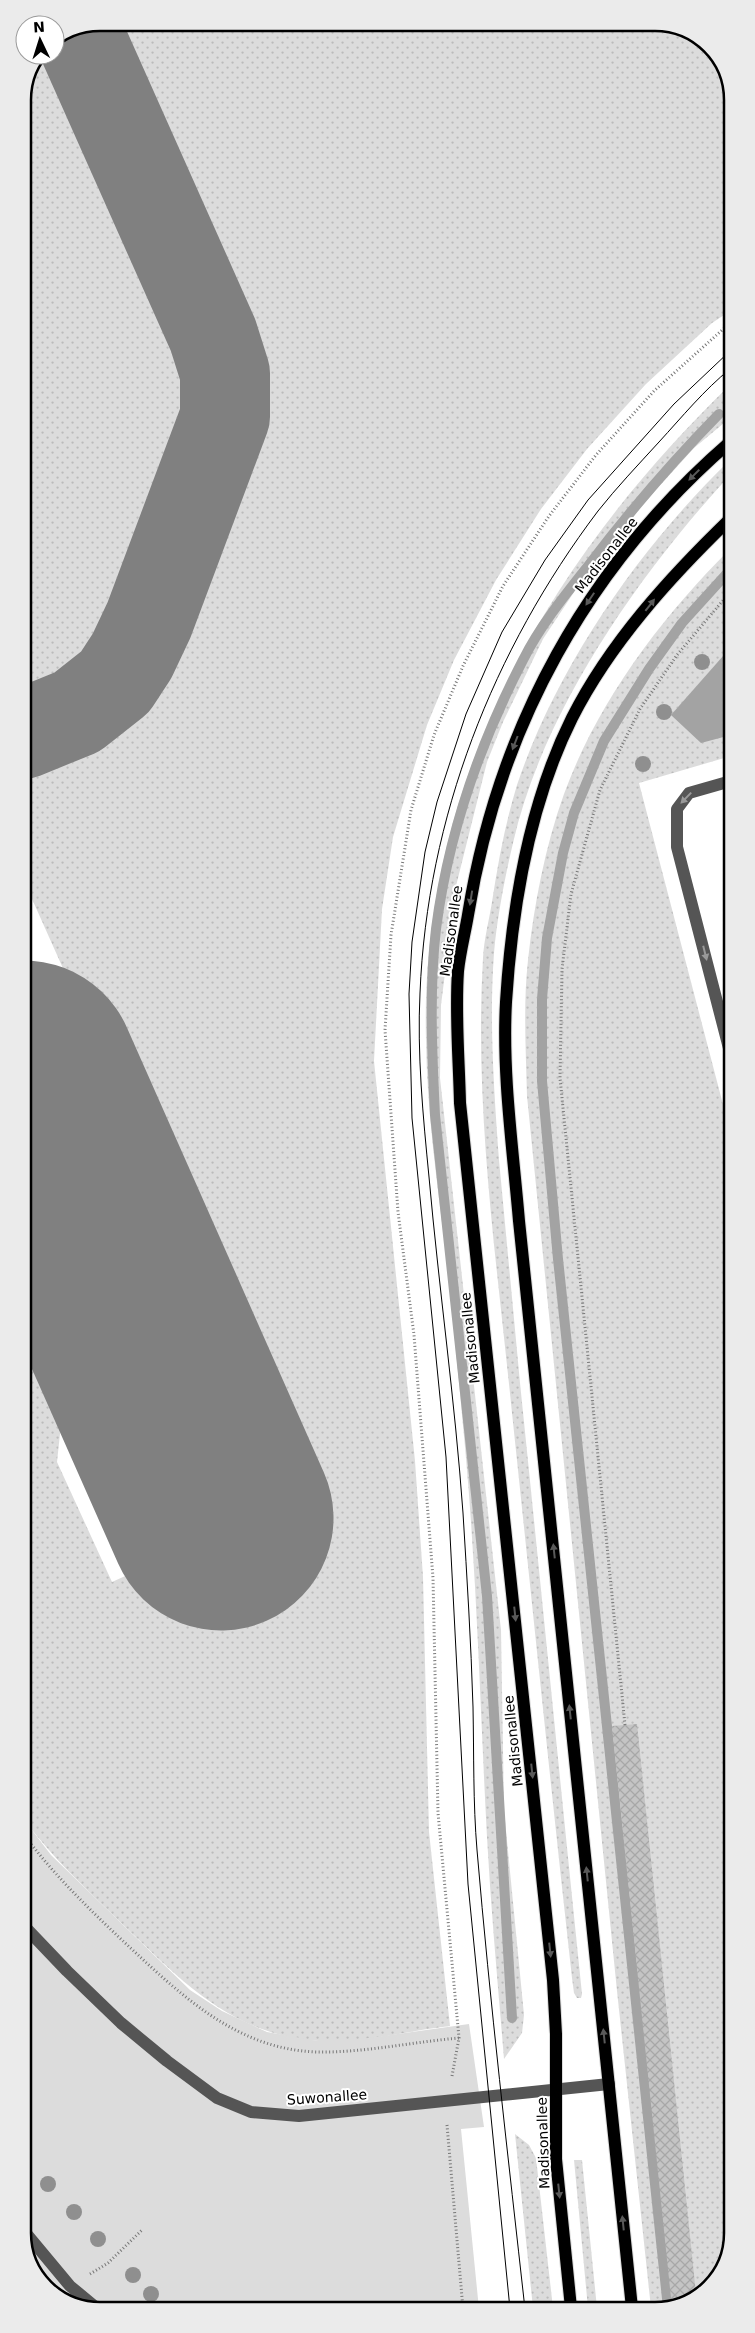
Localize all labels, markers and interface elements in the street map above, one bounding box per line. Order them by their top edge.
north arrow [15,15,65,65]
text: N [33,19,45,35]
one-way arrow [688,468,700,480]
street label: Madisonallee [571,514,641,596]
one-way arrow [585,593,595,606]
one-way arrow [644,599,655,612]
one-way arrow [511,736,519,751]
one-way arrow [681,792,692,804]
street label: Madisonallee [437,884,465,978]
one-way arrow [466,891,474,907]
one-way arrow [701,946,709,961]
street label: Madisonallee [457,1292,483,1384]
one-way arrow [550,1542,558,1558]
one-way arrow [511,1606,519,1622]
street label: Madisonallee [500,1695,526,1787]
one-way arrow [566,1704,574,1720]
one-way arrow [528,1763,536,1779]
one-way arrow [583,1866,591,1882]
one-way arrow [546,1943,554,1959]
one-way arrow [600,2027,608,2043]
street label: Suwonallee [286,2086,368,2108]
street label: Madisonallee [533,2097,553,2189]
one-way arrow [556,2183,564,2199]
one-way arrow [619,2215,627,2231]

